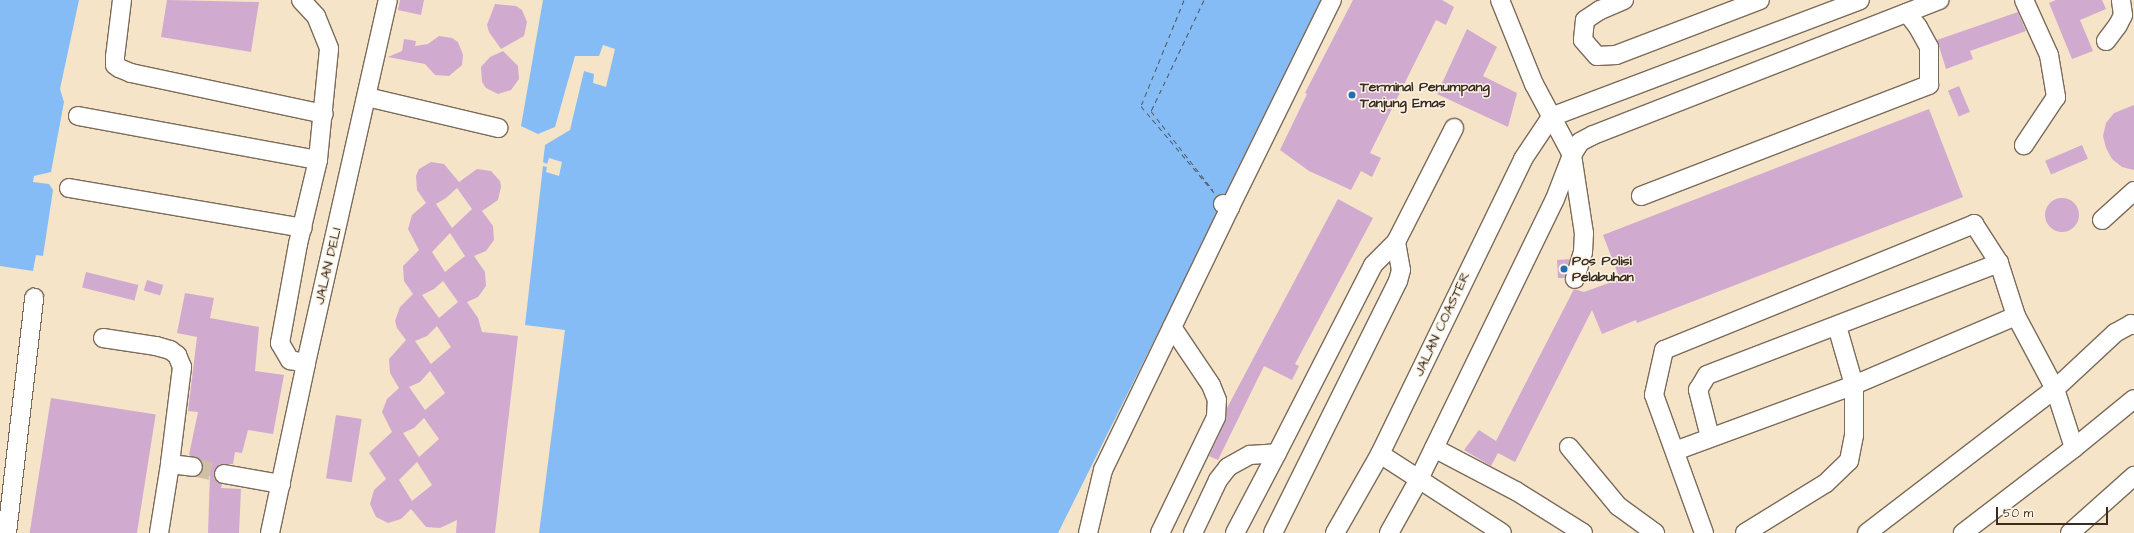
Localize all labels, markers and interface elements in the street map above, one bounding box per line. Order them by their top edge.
place label: Terminal Penumpang Tanjung Emas [1360,79,1490,112]
marker: Terminal Penumpang Tanjung Emas [1347,90,1357,100]
street label: JALAN DELI [311,226,345,306]
place label: Pos Polisi Pelabuhan [1572,253,1634,286]
marker: Pos Polisi Pelabuhan [1559,264,1569,274]
street label: JALAN COASTER [1410,269,1474,379]
scale bar [1998,499,2110,525]
text: 50 m [2003,505,2033,522]

